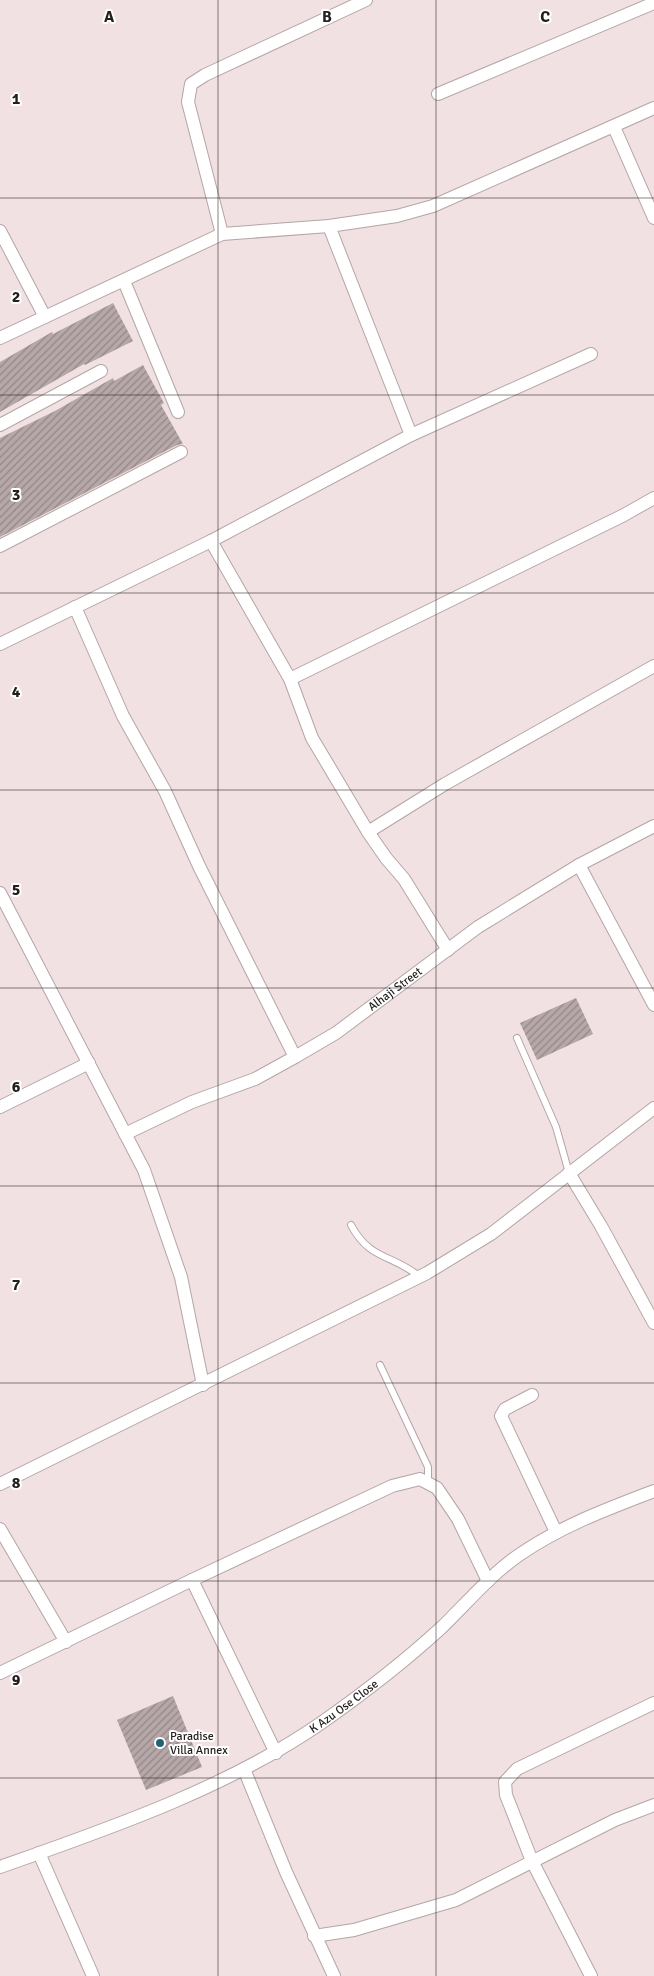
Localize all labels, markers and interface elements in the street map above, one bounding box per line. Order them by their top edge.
text: A [104,7,115,27]
text: B [322,7,332,27]
text: C [540,7,550,27]
text: 1 [12,89,21,109]
text: 2 [12,287,20,307]
text: 3 [12,485,20,505]
text: 4 [12,682,21,702]
text: 5 [12,880,20,900]
street label: Alhaji Street [365,964,425,1014]
text: 6 [12,1077,21,1097]
text: 7 [12,1275,21,1295]
text: 8 [12,1473,21,1493]
text: 9 [12,1670,21,1690]
street label: K Azu Ose Close [306,1676,381,1736]
place label: Paradise Villa Annex [170,1729,228,1758]
marker: Paradise Villa Annex [154,1737,166,1749]

